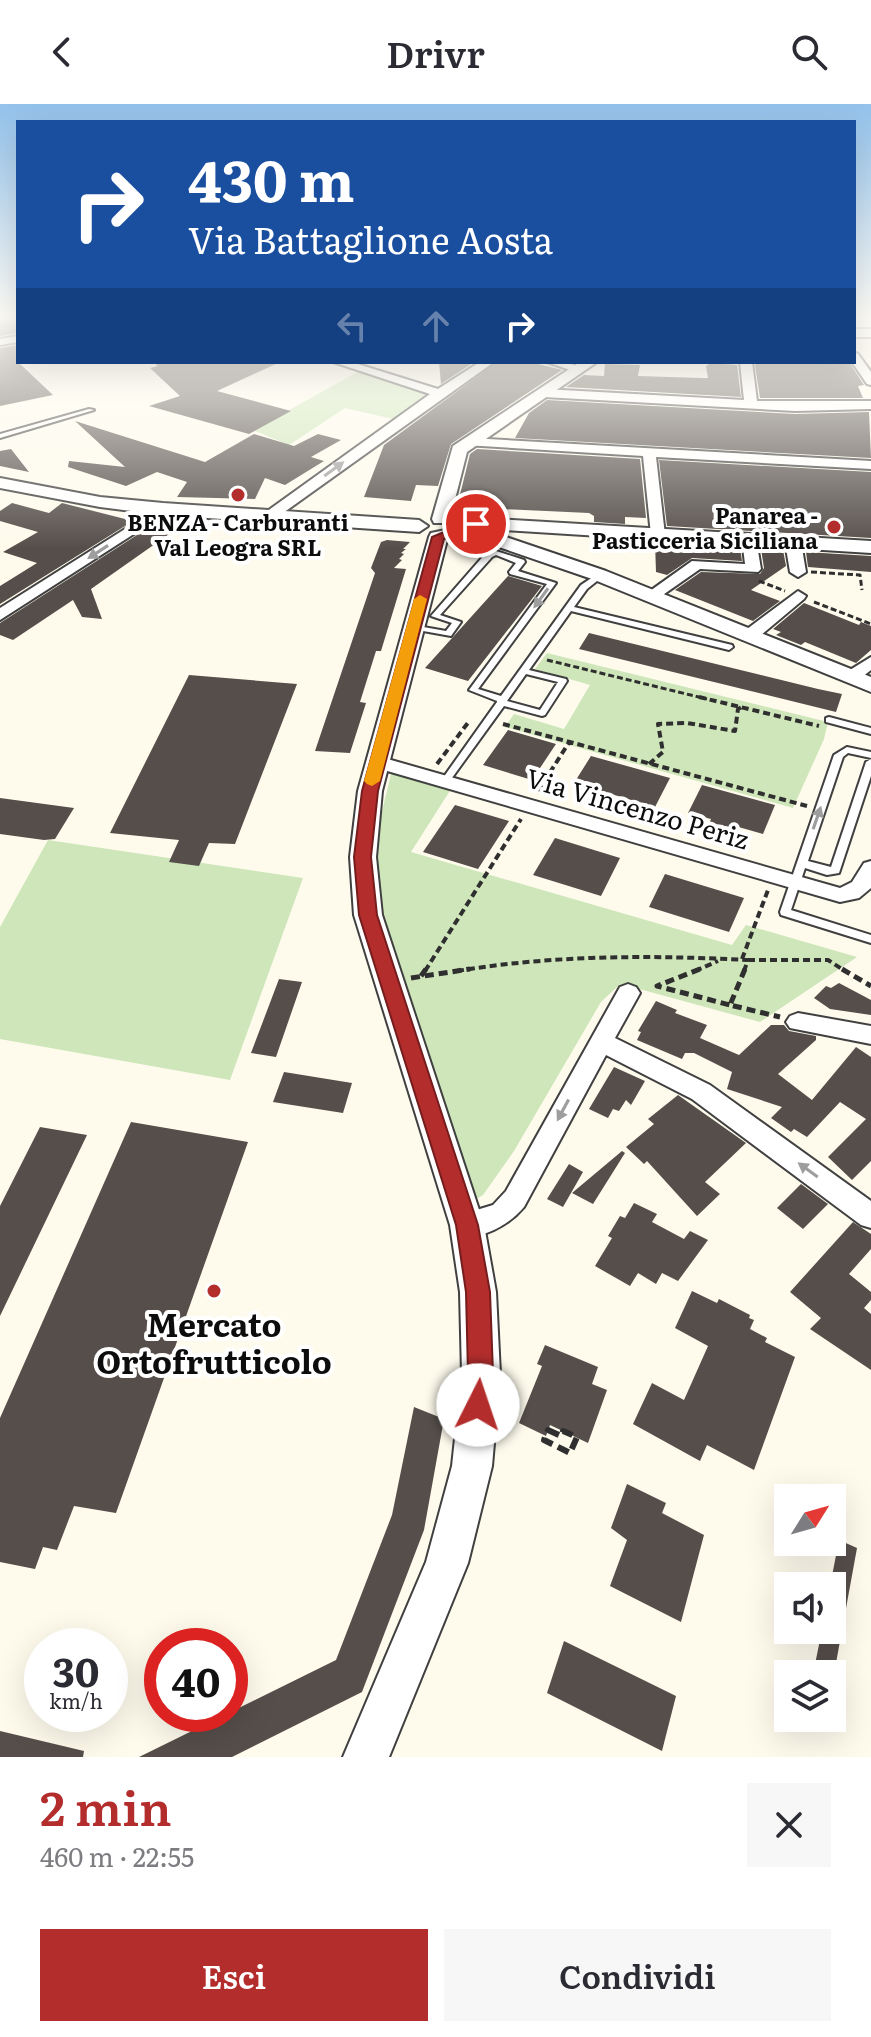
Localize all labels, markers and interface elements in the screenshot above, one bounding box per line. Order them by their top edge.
text: Drivr [386,26,485,79]
icon: back [40,30,84,74]
icon: search [787,30,831,74]
text: 430 m [188,136,355,219]
icon: right [56,152,160,256]
text: Via Battaglione Aosta [188,212,553,265]
icon: left [330,304,374,348]
icon: ahead [414,304,458,348]
icon: right [498,304,542,348]
one-way arrow [324,461,345,477]
marker: BENZA - Carburanti Val Leogra SRL [229,486,247,504]
pin [442,490,510,558]
place label: Panarea - Pasticceria Siciliana [592,498,818,556]
icon: arrive [454,502,498,546]
place label: BENZA - Carburanti Val Leogra SRL [127,505,349,563]
marker: Panarea - Pasticceria Siciliana [825,518,843,536]
one-way arrow [87,544,108,559]
one-way arrow [533,588,549,608]
street label: Via Vincenzo Periz [522,757,754,857]
one-way arrow [812,806,824,830]
one-way arrow [556,1099,570,1121]
one-way arrow [798,1163,818,1179]
marker: Mercato Ortofrutticolo [205,1282,223,1300]
place label: Mercato Ortofrutticolo [96,1299,332,1384]
position arrow [436,1363,520,1447]
north arrow [774,1484,846,1556]
map controls [774,1484,846,1732]
button: sound [774,1572,846,1644]
speed limit sign: 40 [144,1628,248,1732]
text: 30 [53,1640,99,1699]
button: layers [774,1660,846,1732]
text: km/h [49,1685,103,1715]
text: 2 min [40,1770,172,1841]
button: close [747,1783,831,1867]
text: 460 m · 22:55 [40,1836,194,1875]
button: Esci [40,1929,428,2021]
button: Condividi [444,1929,831,2021]

